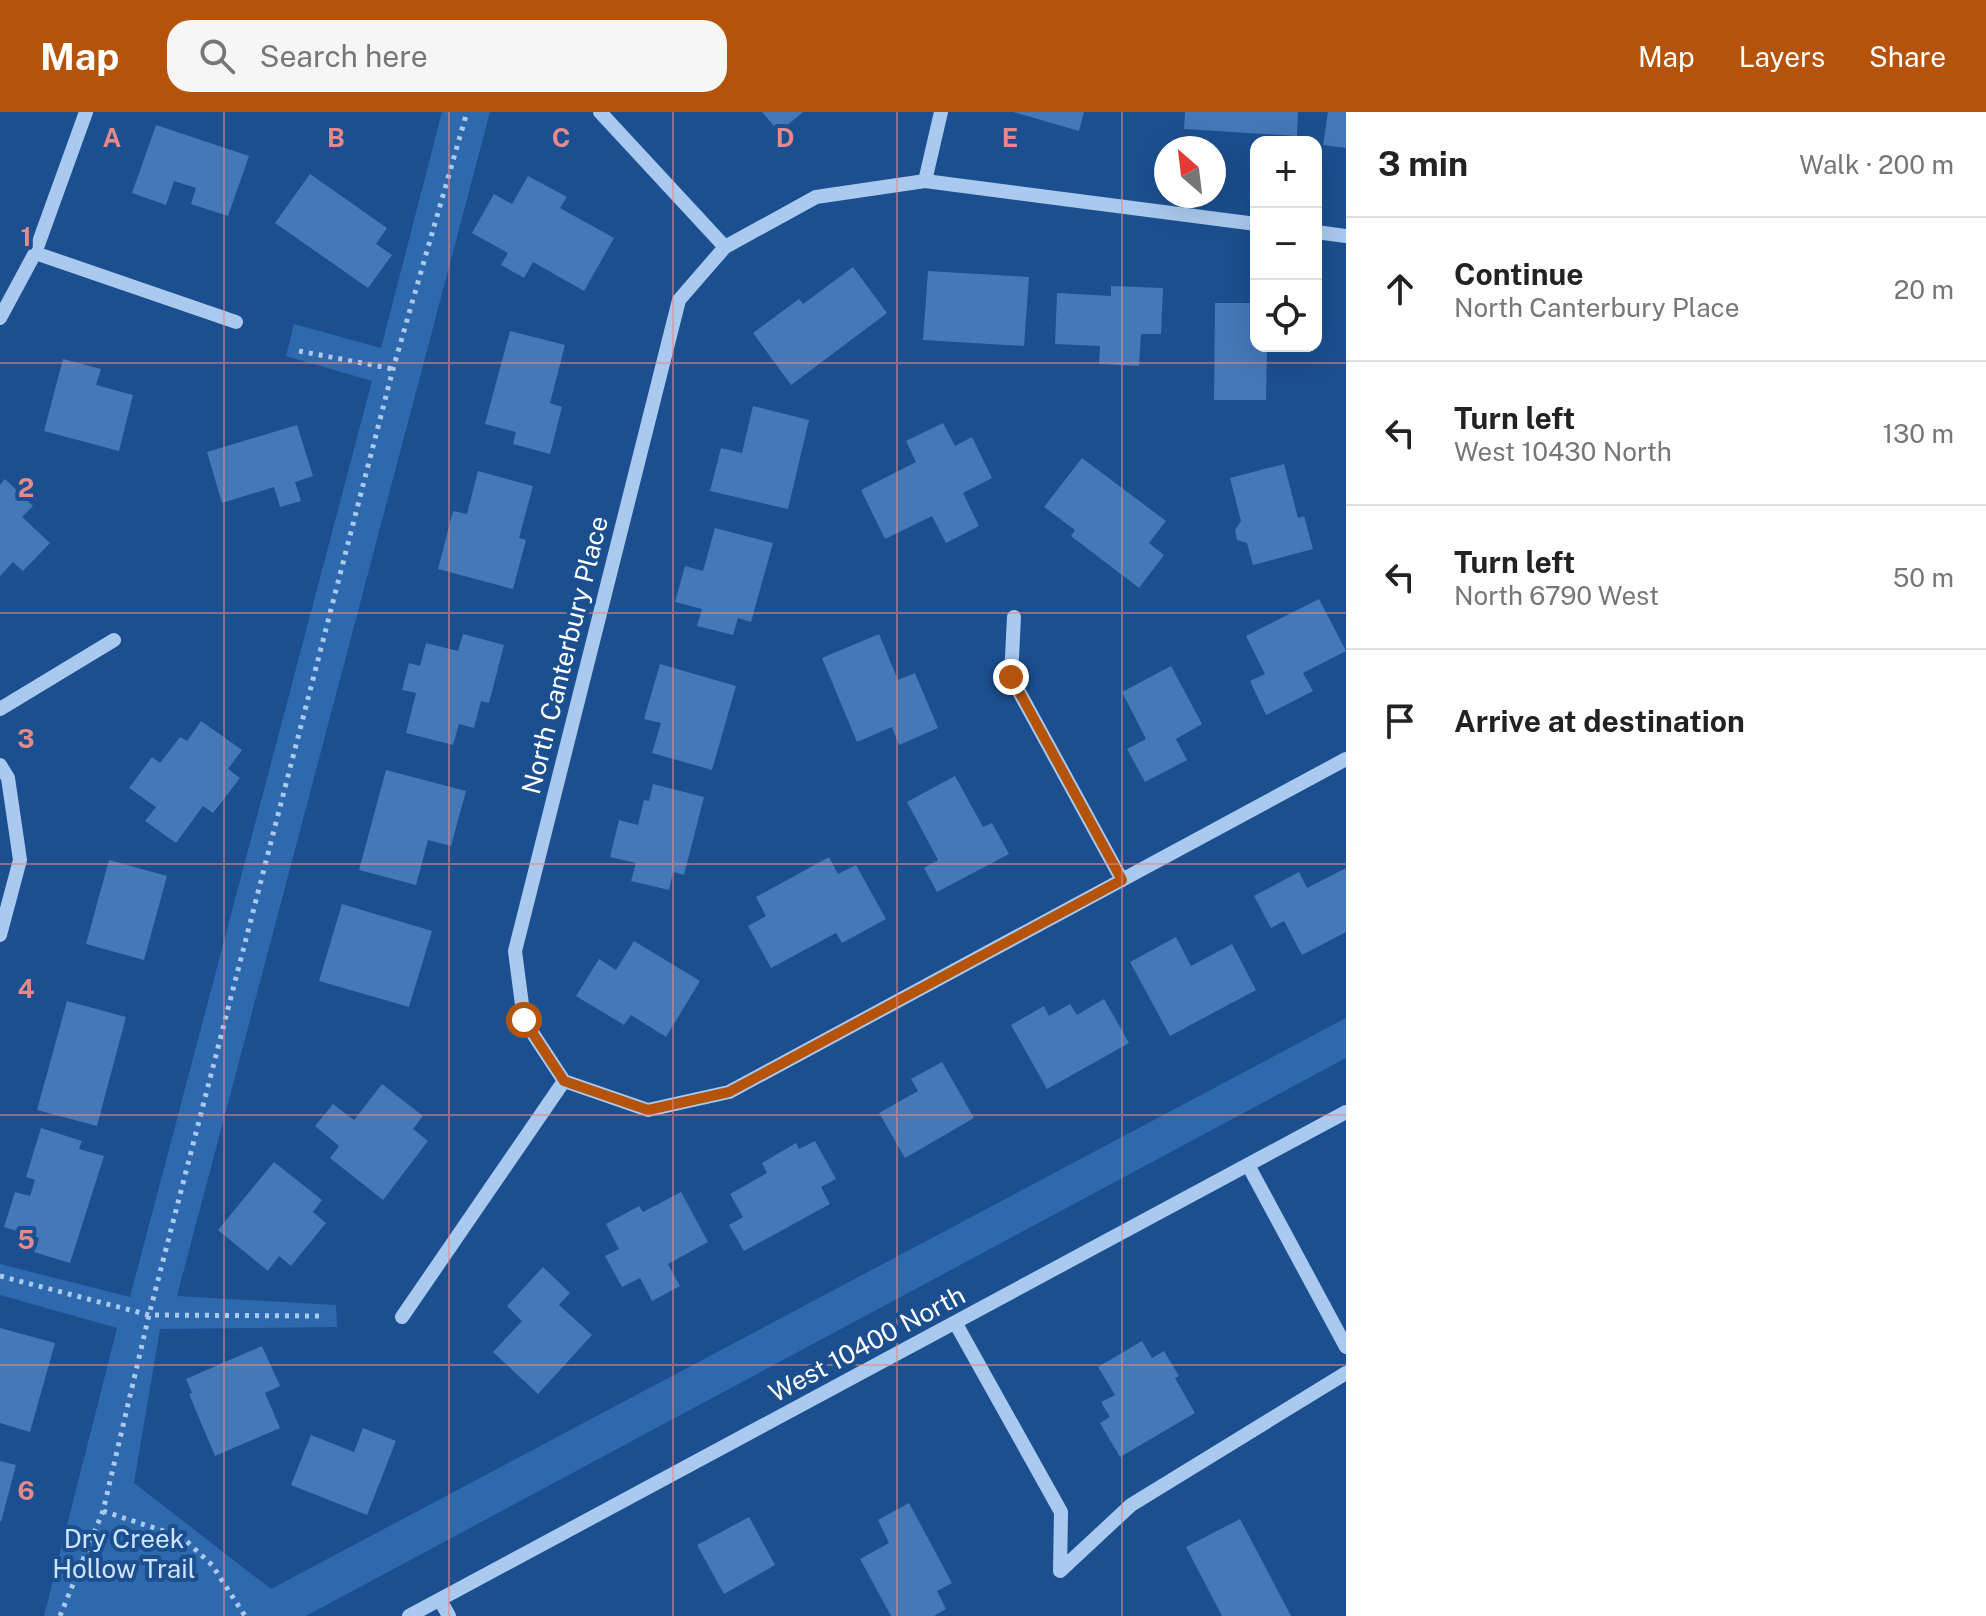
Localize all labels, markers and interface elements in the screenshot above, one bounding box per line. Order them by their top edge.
search box [167,20,727,92]
text: Map [40,34,119,79]
icon: search [195,34,239,78]
text: Search here [259,38,428,74]
text: Map [1638,40,1695,73]
text: Layers [1739,40,1825,73]
text: Share [1869,40,1946,73]
text: A [103,122,122,153]
text: B [327,122,345,153]
text: C [552,122,570,153]
text: D [776,122,794,153]
text: E [1002,122,1018,153]
north arrow [1154,136,1226,208]
map controls [1250,136,1322,352]
button: + [1250,136,1322,208]
text: 3 min [1378,144,1468,184]
text: Walk · 200 m [1799,149,1954,180]
button: − [1250,208,1322,280]
text: 1 [20,221,32,252]
text: Continue [1454,256,1584,292]
icon: ahead [1378,267,1422,311]
text: 20 m [1894,274,1954,305]
button: locate [1250,280,1322,352]
text: North Canterbury Place [1454,292,1739,323]
text: Turn left [1454,400,1575,436]
icon: left [1378,411,1422,455]
text: 130 m [1882,418,1954,449]
text: West 10430 North [1454,436,1672,467]
text: 2 [18,472,34,503]
street label: North Canterbury Place [515,513,614,797]
text: Turn left [1454,544,1575,580]
icon: left [1378,555,1422,599]
text: 50 m [1893,562,1954,593]
text: North 6790 West [1454,580,1659,611]
route end [993,659,1029,695]
icon: arrive [1378,699,1422,743]
text: Arrive at destination [1454,703,1745,739]
text: 3 [17,723,35,754]
text: 4 [17,973,35,1004]
route start [506,1002,542,1038]
text: 5 [17,1224,35,1255]
street label: West 10400 North [764,1279,970,1408]
text: 6 [17,1475,35,1506]
park label: Dry Creek Hollow Trail [52,1523,196,1584]

